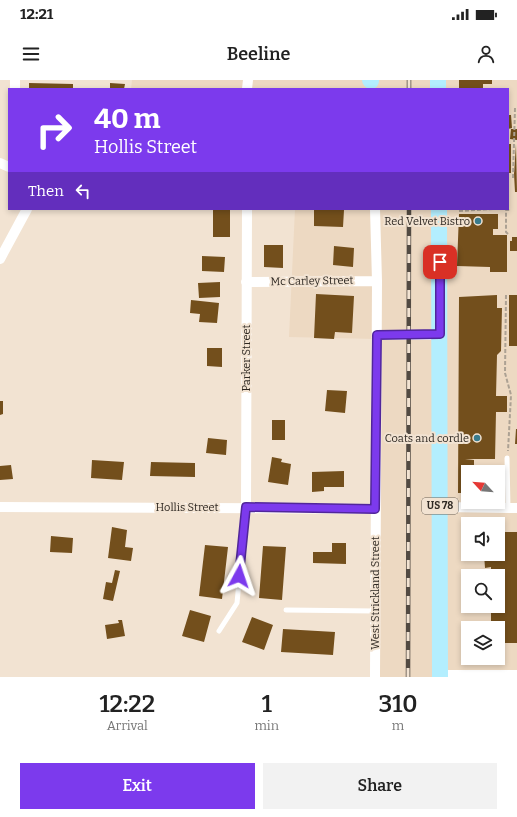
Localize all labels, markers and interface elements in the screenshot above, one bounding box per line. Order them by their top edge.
text: 12:21 [20,5,53,23]
icon: menu [20,43,42,65]
text: Beeline [227,43,290,65]
icon: person [475,43,497,65]
text: 40 m [94,102,161,135]
icon: right [28,104,80,156]
text: Hollis Street [94,136,197,158]
icon: left [72,180,94,202]
text: Then [28,182,64,200]
place label: Red Velvet Bistro [384,215,470,228]
marker: Red Velvet Bistro [473,216,483,226]
pin [423,245,457,279]
icon: arrive [429,251,451,273]
street label: Mc Carley Street [270,274,354,288]
street label: Parker Street [240,325,253,391]
place label: Coats and cordle [385,432,469,445]
marker: Coats and cordle [472,433,482,443]
north arrow [461,465,505,509]
map controls [461,465,505,665]
road number: US 78 [422,498,458,514]
street label: Hollis Street [155,501,219,514]
button: sound [461,517,505,561]
street label: West Strickland Street [369,536,382,650]
position arrow [218,555,260,597]
button: search [461,569,505,613]
button: layers [461,621,505,665]
text: 12:22 [99,690,155,718]
text: 1 [262,690,272,718]
text: 310 [378,690,418,718]
text: Arrival [107,718,148,733]
text: min [254,718,279,733]
text: m [392,718,404,733]
button: Exit [20,763,255,809]
button: Share [263,763,497,809]

